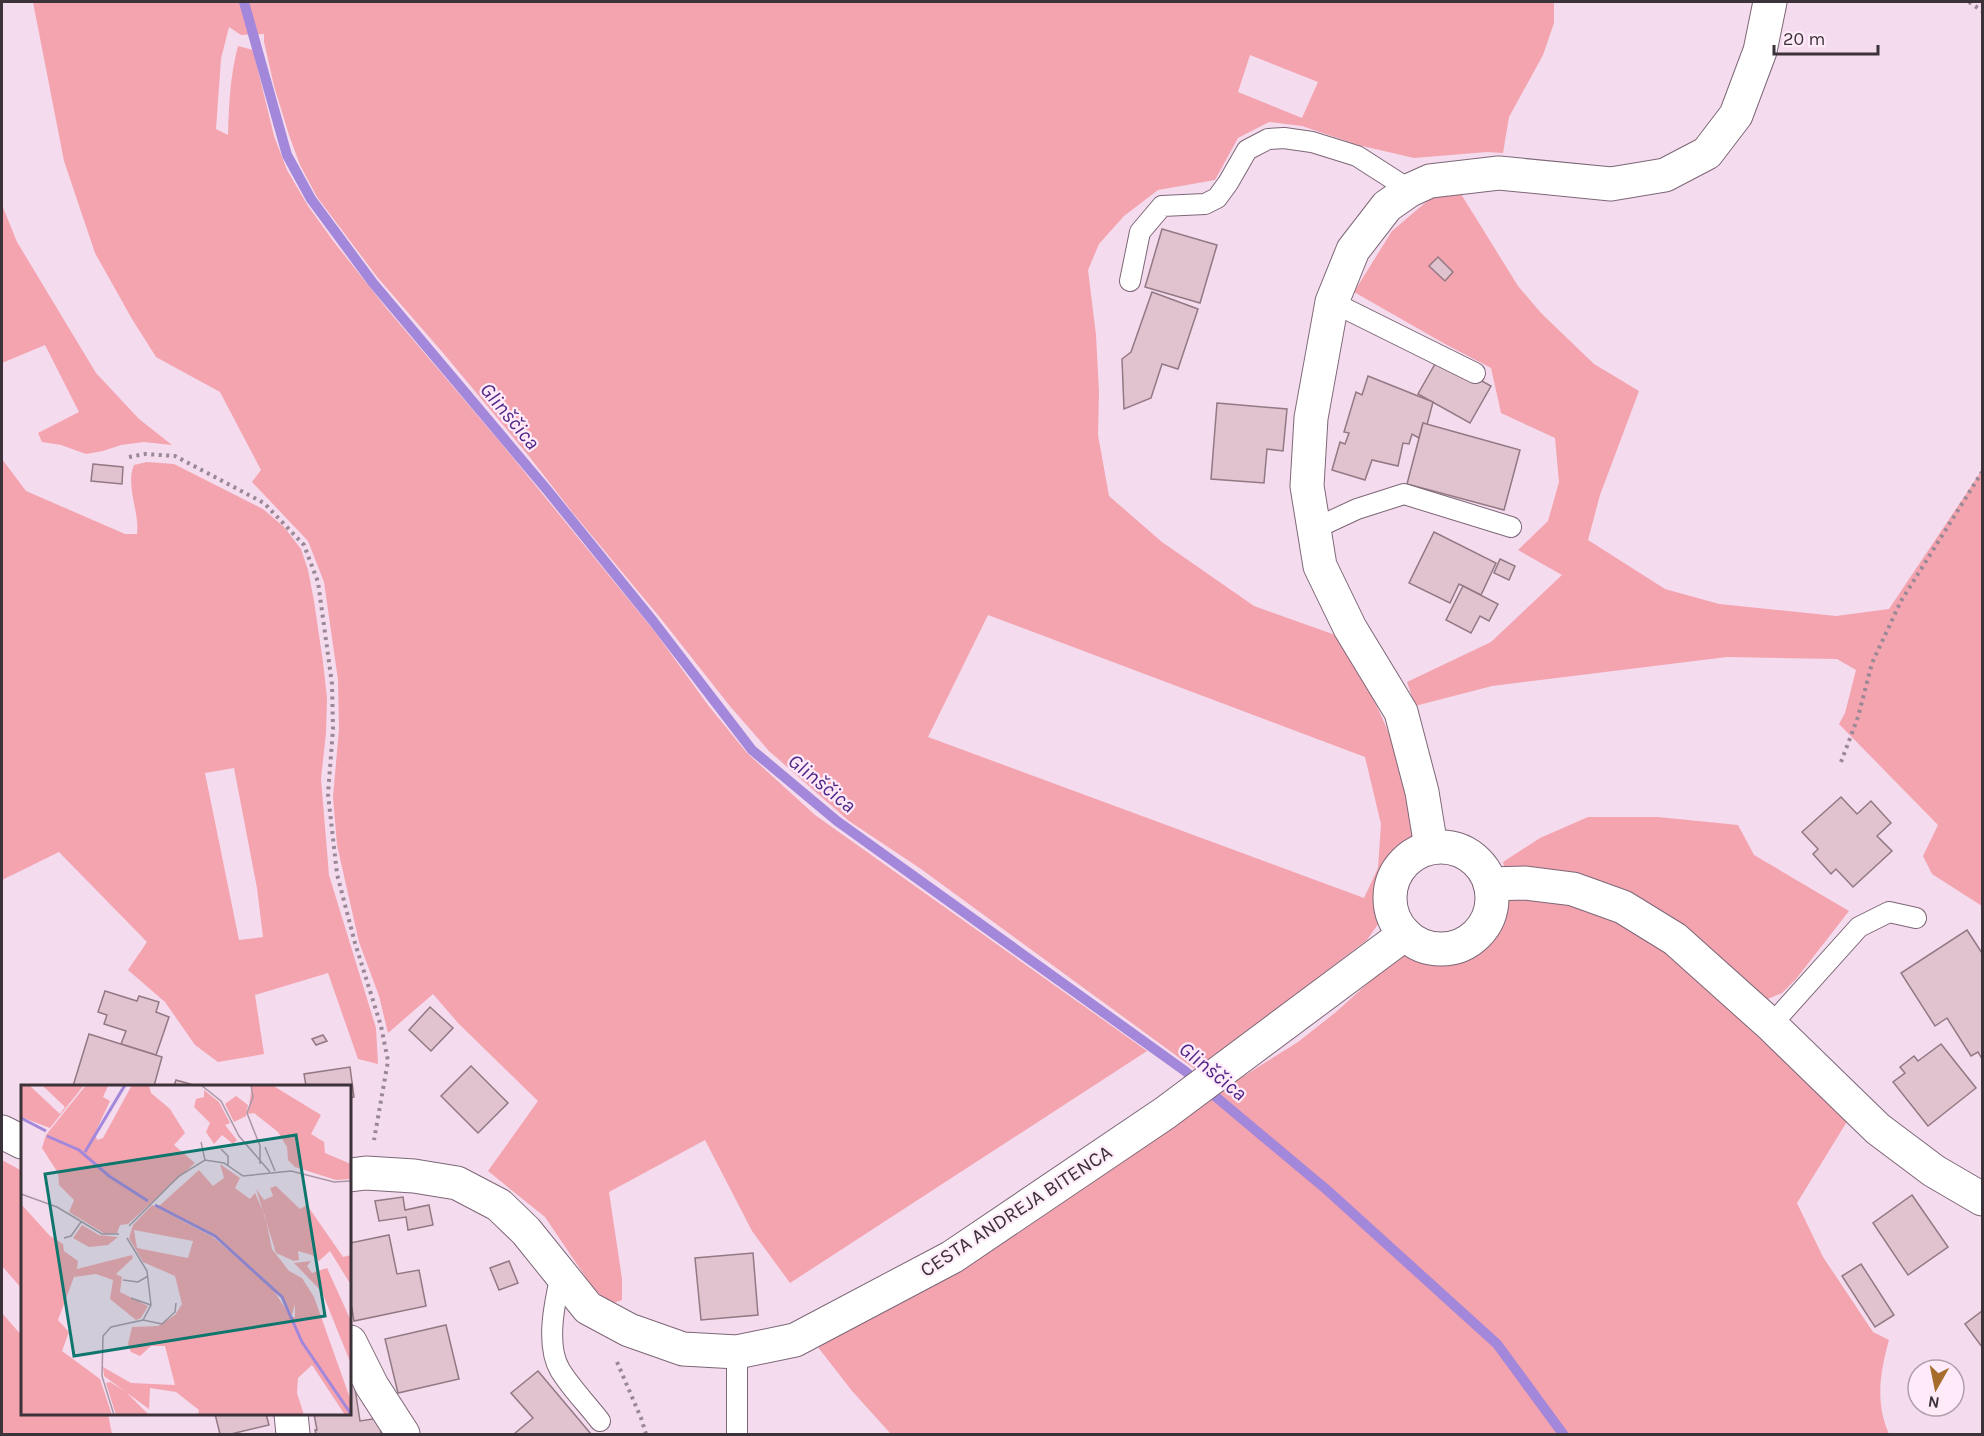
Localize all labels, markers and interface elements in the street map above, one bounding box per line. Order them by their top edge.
scale bar [1774,18,1878,56]
text: 20 m [1783,28,1825,50]
water label: Glinščica [475,378,545,454]
water label: Glinščica [783,748,861,818]
water label: Glinščica [1174,1036,1252,1106]
inset map [21,1085,351,1415]
street label: CESTA ANDREJA BITENCA [916,1140,1116,1282]
north arrow [1906,1358,1966,1418]
text: N [1927,1392,1941,1413]

